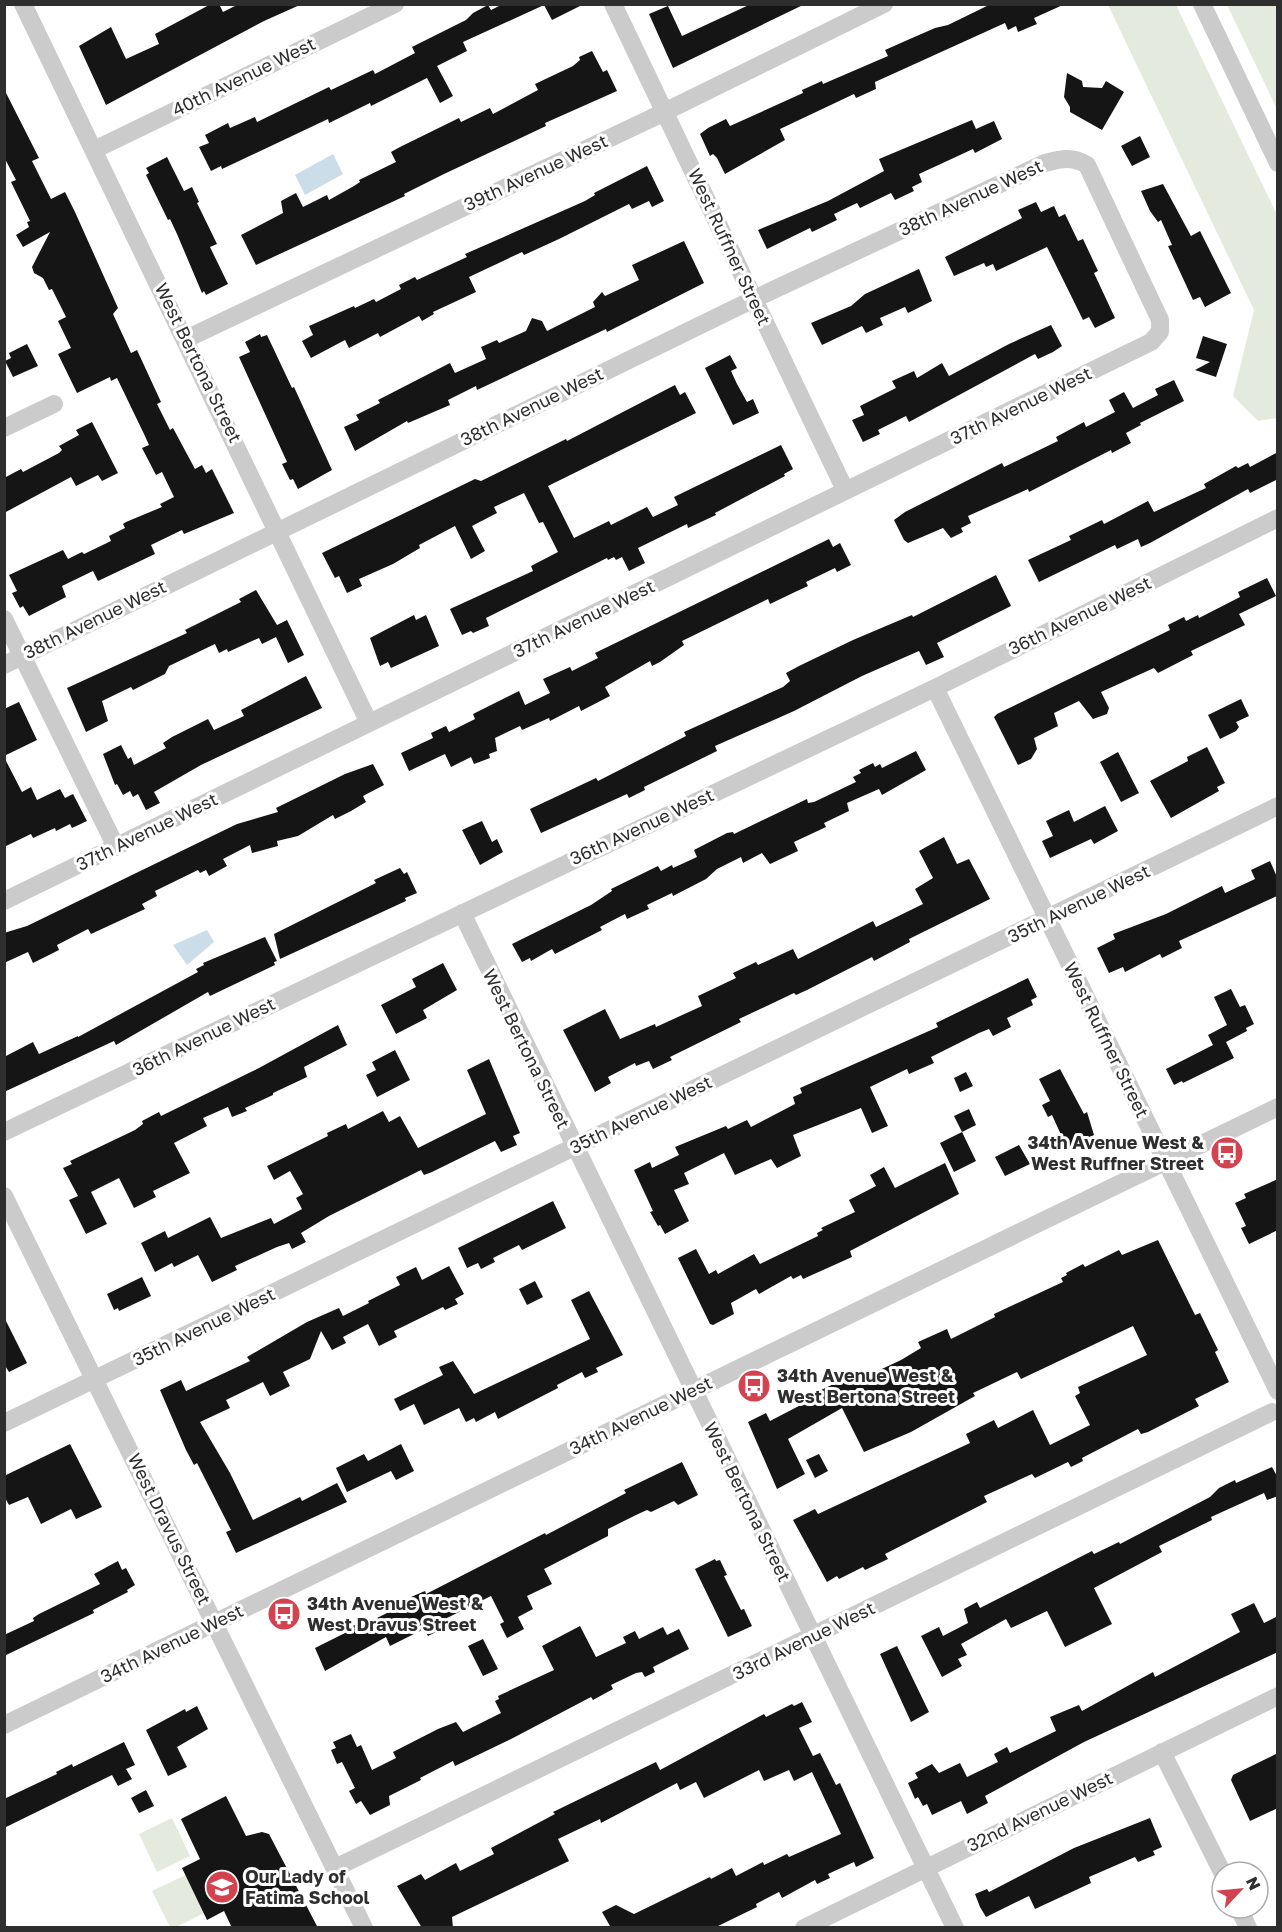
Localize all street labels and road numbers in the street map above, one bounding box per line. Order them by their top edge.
street label: 40th Avenue West [168,32,319,120]
street label: 39th Avenue West [460,129,611,215]
street label: 38th Avenue West [895,154,1046,240]
street label: West Ruffner Street [684,165,776,329]
street label: West Bertona Street [151,279,247,446]
street label: 37th Avenue West [946,361,1095,449]
street label: 38th Avenue West [457,362,607,450]
street label: 36th Avenue West [1005,571,1154,659]
street label: 37th Avenue West [509,574,658,662]
street label: 38th Avenue West [20,575,170,663]
street label: 36th Avenue West [566,783,717,869]
street label: 37th Avenue West [72,787,221,875]
street label: 35th Avenue West [1004,859,1153,947]
street label: West Ruffner Street [1060,958,1154,1121]
street label: West Bertona Street [479,965,575,1132]
street label: 36th Avenue West [129,992,278,1080]
street label: 35th Avenue West [566,1070,715,1158]
street label: 35th Avenue West [129,1282,278,1370]
street label: 34th Avenue West [566,1371,716,1459]
street label: West Bertona Street [700,1418,796,1585]
street label: West Dravus Street [124,1449,216,1608]
street label: 33rd Avenue West [729,1596,878,1684]
street label: 34th Avenue West [97,1599,247,1687]
street label: 32nd Avenue West [963,1766,1116,1856]

